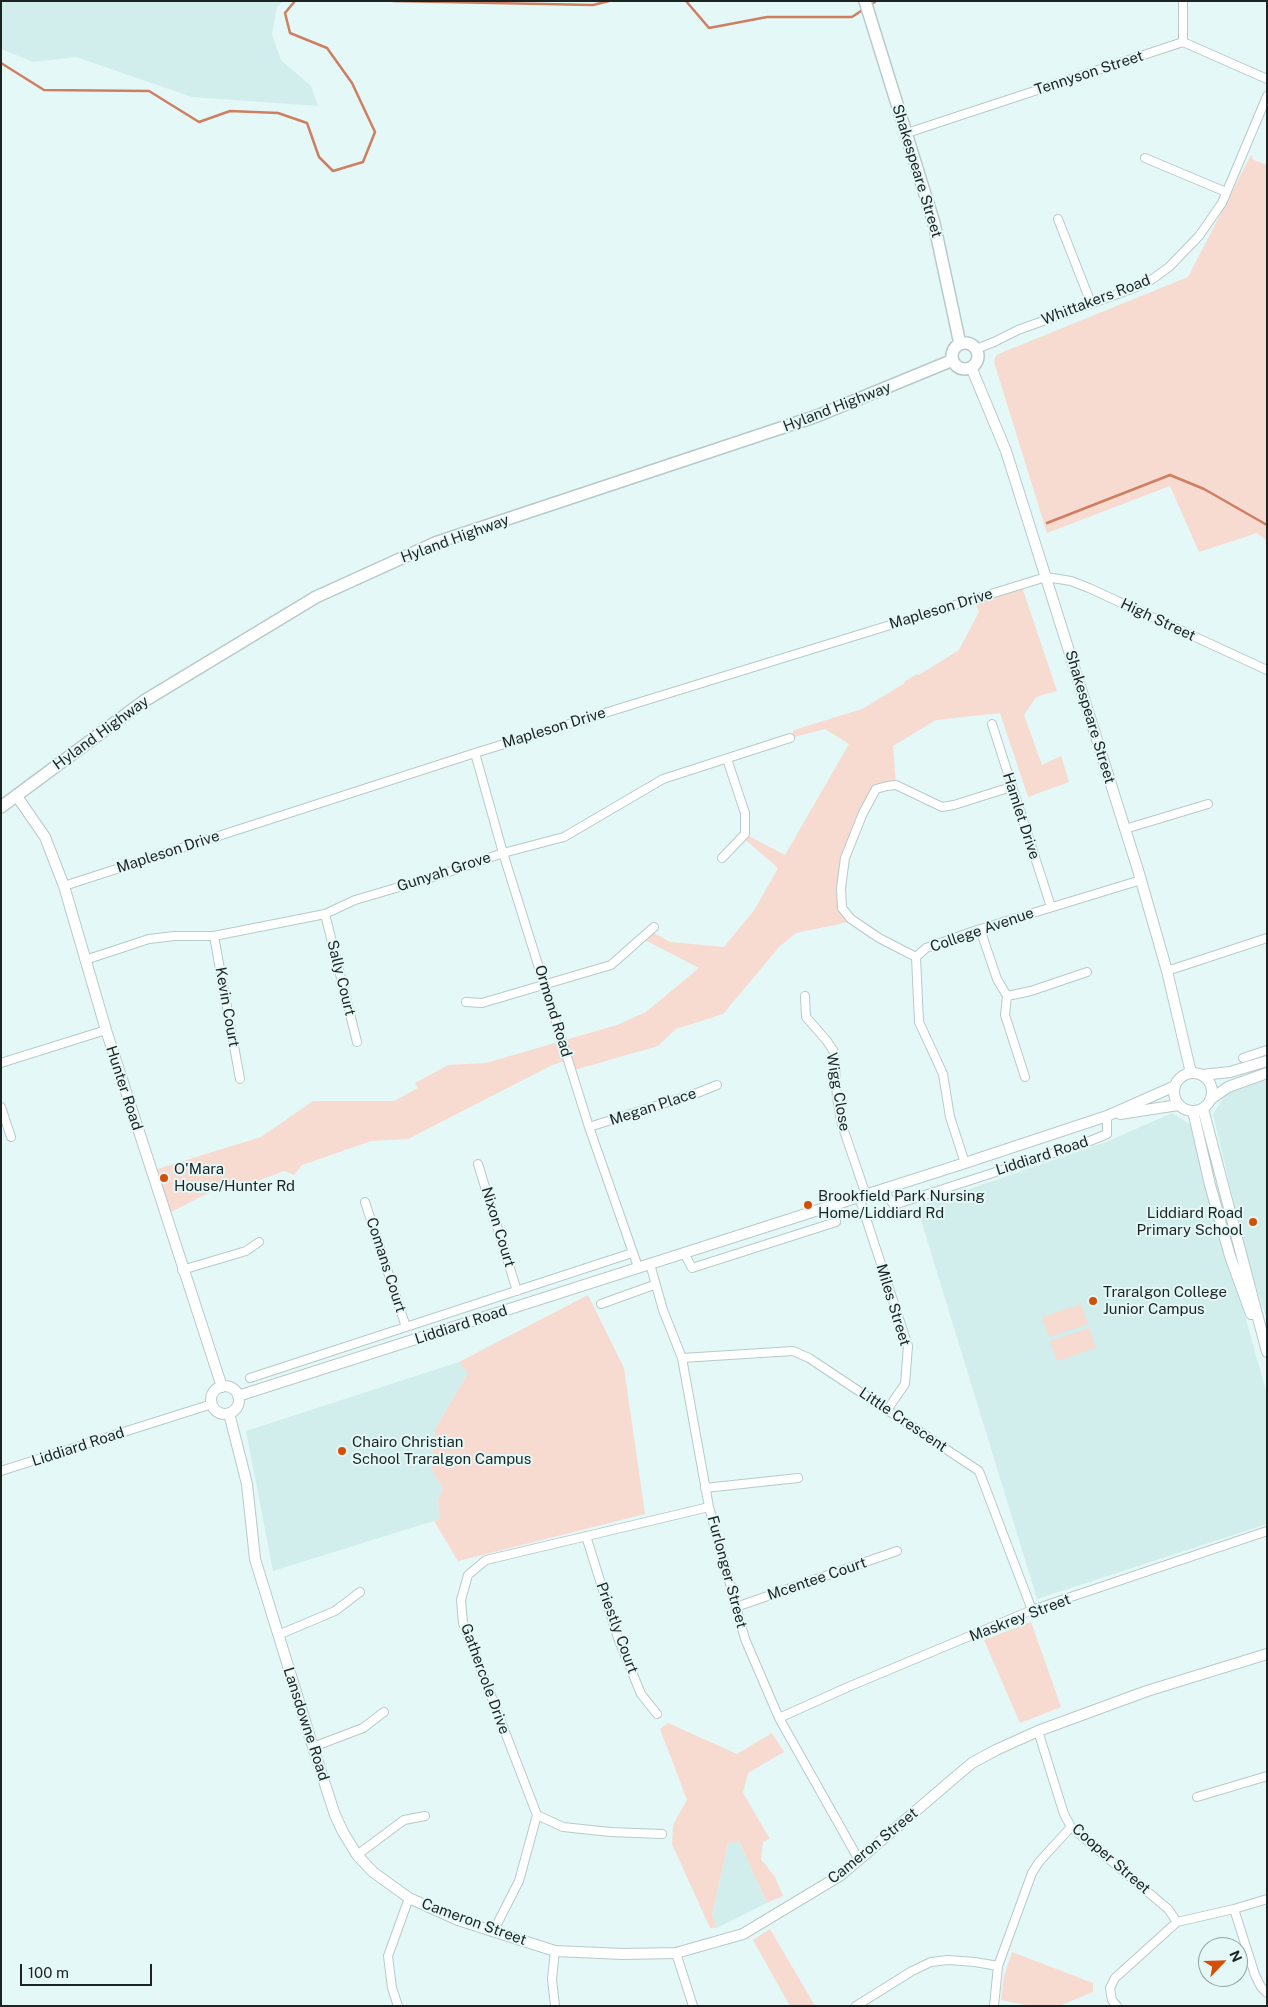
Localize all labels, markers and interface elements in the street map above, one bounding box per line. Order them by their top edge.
street label: Tennyson Street [1032,47,1146,99]
street label: Shakespeare Street [888,102,946,240]
street label: Whittakers Road [1039,271,1153,329]
street label: Hyland Highway [781,378,893,436]
street label: Hyland Highway [398,511,512,567]
street label: Mapleson Drive [887,585,995,633]
street label: High Street [1118,595,1198,645]
street label: Shakespeare Street [1061,648,1119,786]
street label: Hyland Highway [50,692,152,774]
street label: Mapleson Drive [500,704,608,752]
street label: Hamlet Drive [998,770,1044,862]
street label: Mapleson Drive [114,827,222,877]
street label: Gunyah Grove [395,848,493,896]
street label: College Avenue [928,904,1036,956]
street label: Sally Court [323,938,359,1018]
street label: Ormond Road [531,963,575,1059]
street label: Kevin Court [211,966,243,1048]
street label: Hunter Road [102,1043,146,1133]
street label: Wigg Close [822,1051,854,1133]
street label: Megan Place [607,1084,699,1130]
street label: Liddiard Road [993,1133,1091,1179]
place label: O'Mara House/Hunter Rd [174,1160,295,1195]
marker: O'Mara House/Hunter Rd [158,1172,170,1184]
street label: Nixon Court [477,1185,519,1269]
place label: Brookfield Park Nursing Home/Liddiard Rd [818,1187,985,1222]
marker: Brookfield Park Nursing Home/Liddiard Rd [802,1199,814,1211]
place label: Liddiard Road Primary School [1137,1204,1243,1239]
street label: Comans Court [362,1215,410,1315]
marker: Liddiard Road Primary School [1247,1216,1259,1228]
street label: Miles Street [872,1262,914,1348]
place label: Traralgon College Junior Campus [1103,1283,1227,1318]
marker: Traralgon College Junior Campus [1087,1295,1099,1307]
street label: Liddiard Road [412,1302,510,1348]
street label: Little Crescent [855,1384,951,1456]
street label: Liddiard Road [29,1424,127,1470]
place label: Chairo Christian School Traralgon Campus [352,1433,531,1468]
marker: Chairo Christian School Traralgon Campus [336,1445,348,1457]
street label: Furlonger Street [703,1514,751,1630]
street label: Mcentee Court [765,1554,869,1604]
street label: Priestly Court [592,1580,642,1676]
street label: Maskrey Street [967,1590,1073,1646]
street label: Gathercole Drive [457,1621,513,1737]
street label: Lansdowne Road [279,1665,333,1783]
street label: Cameron Street [824,1804,922,1888]
street label: Cooper Street [1068,1820,1154,1898]
street label: Cameron Street [419,1895,529,1949]
north arrow [1198,1937,1248,1987]
text: N [1226,1948,1245,1965]
scale bar [22,1954,155,1986]
text: 100 m [28,1964,69,1981]

